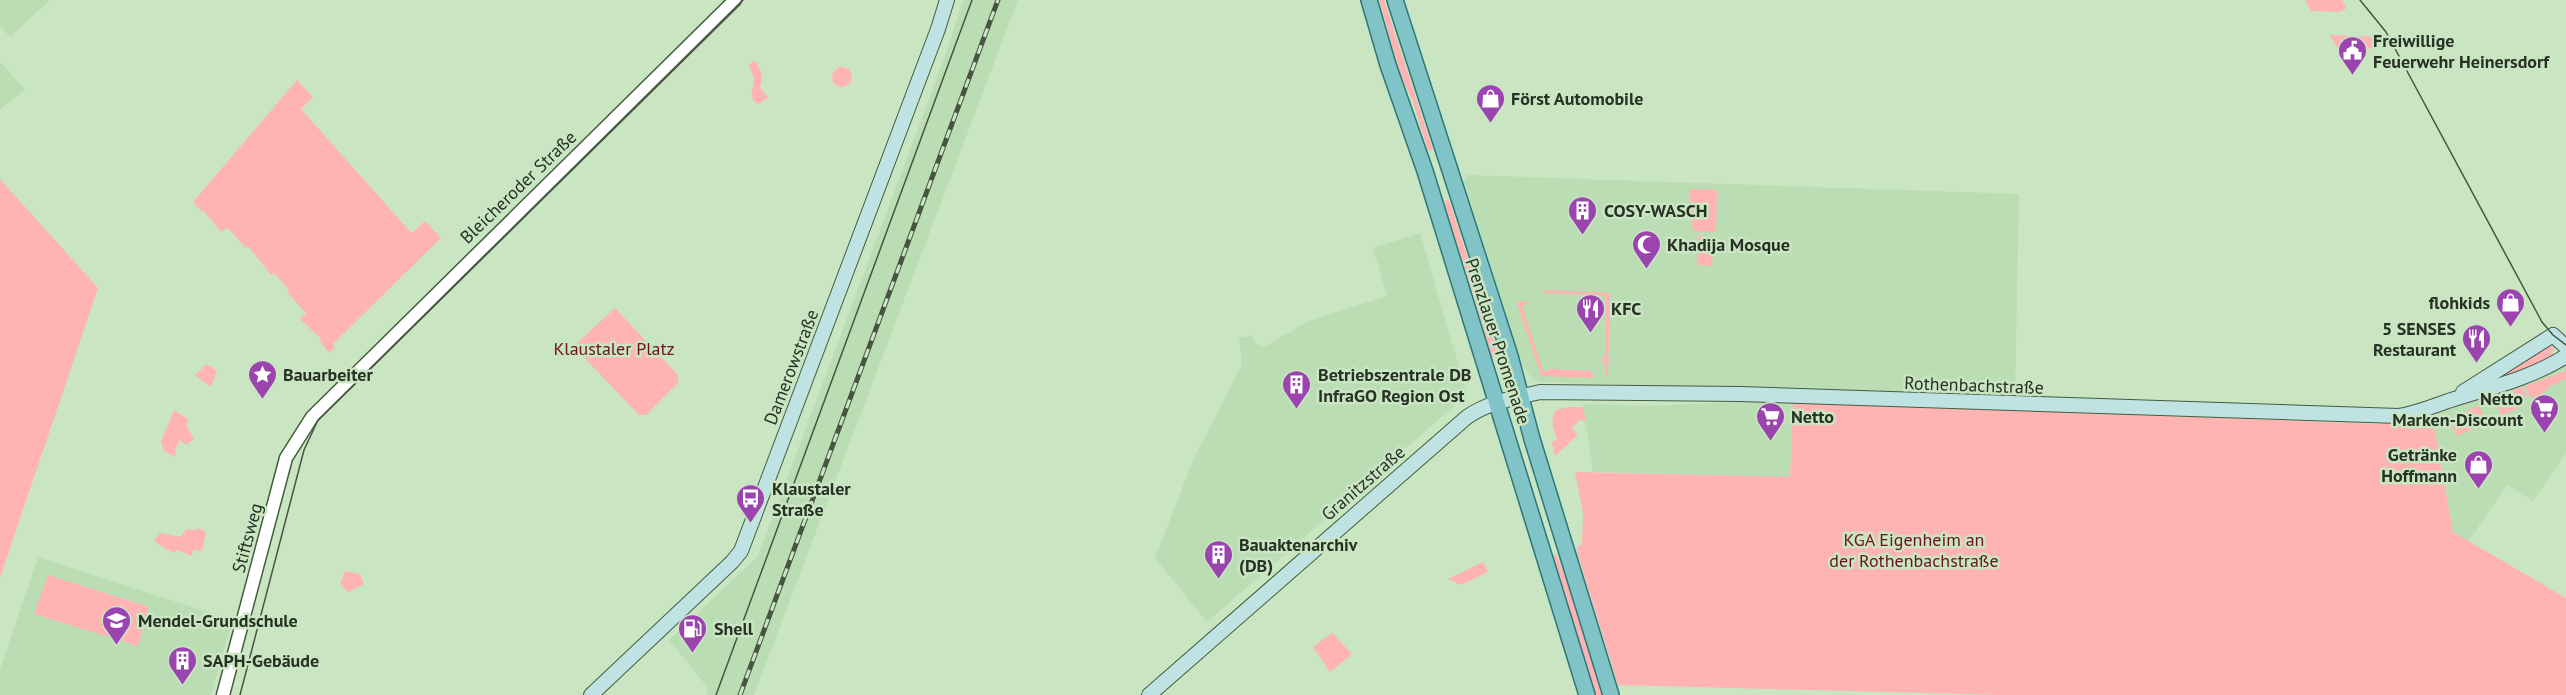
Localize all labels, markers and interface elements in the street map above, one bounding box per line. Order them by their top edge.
place label: Freiwillige Feuerwehr Heinersdorf [2373,29,2550,73]
public building icon: Freiwillige Feuerwehr Heinersdorf [2336,34,2368,76]
shop icon: Först Automobile [1474,82,1506,124]
place label: Först Automobile [1511,87,1643,110]
street label: Bleicheroder Straße [455,126,581,248]
building icon: COSY-WASCH [1567,194,1599,236]
place label: COSY-WASCH [1604,199,1708,222]
mosque icon: Khadija Mosque [1630,228,1662,270]
place label: Khadija Mosque [1667,233,1790,256]
street label: Prenzlauer Promenade [1460,255,1536,427]
shop icon: flohkids [2495,286,2527,328]
place label: flohkids [2429,291,2490,314]
restaurant icon: KFC [1574,292,1606,334]
place label: KFC [1611,297,1641,320]
street label: Damerowstraße [758,306,824,428]
place label: 5 SENSES Restaurant [2373,317,2457,361]
restaurant icon: 5 SENSES Restaurant [2461,322,2493,364]
park label: Klaustaler Platz [553,337,675,360]
place icon: Bauarbeiter [246,358,278,400]
place label: Bauarbeiter [283,363,373,386]
place label: Betriebszentrale DB InfraGO Region Ost [1318,363,1471,407]
building icon: Betriebszentrale DB InfraGO Region Ost [1281,368,1313,410]
street label: Rothenbachstraße [1904,371,2044,399]
place label: Netto Marken-Discount [2392,387,2524,431]
supermarket icon: Netto Marken-Discount [2528,392,2560,434]
supermarket icon: Netto [1754,400,1786,442]
place label: Netto [1791,405,1834,428]
street label: Granitzstraße [1316,440,1410,526]
place label: Getränke Hoffmann [2381,443,2457,487]
shop icon: Getränke Hoffmann [2462,448,2494,490]
place label: Klaustaler Straße [772,477,851,521]
bus stop icon: Klaustaler Straße [735,482,767,524]
street label: Stiftsweg [227,501,267,575]
park label: KGA Eigenheim an der Rothenbachstraße [1829,528,1999,572]
place label: Bauaktenarchiv (DB) [1239,533,1358,577]
building icon: Bauaktenarchiv (DB) [1202,538,1234,580]
school or university icon: Mendel-Grundschule [101,604,133,646]
place label: Mendel-Grundschule [138,609,298,632]
fuel station icon: Shell [677,612,709,654]
place label: Shell [714,617,754,640]
building icon: SAPH-Gebäude [166,644,198,686]
place label: SAPH-Gebäude [203,649,319,672]

